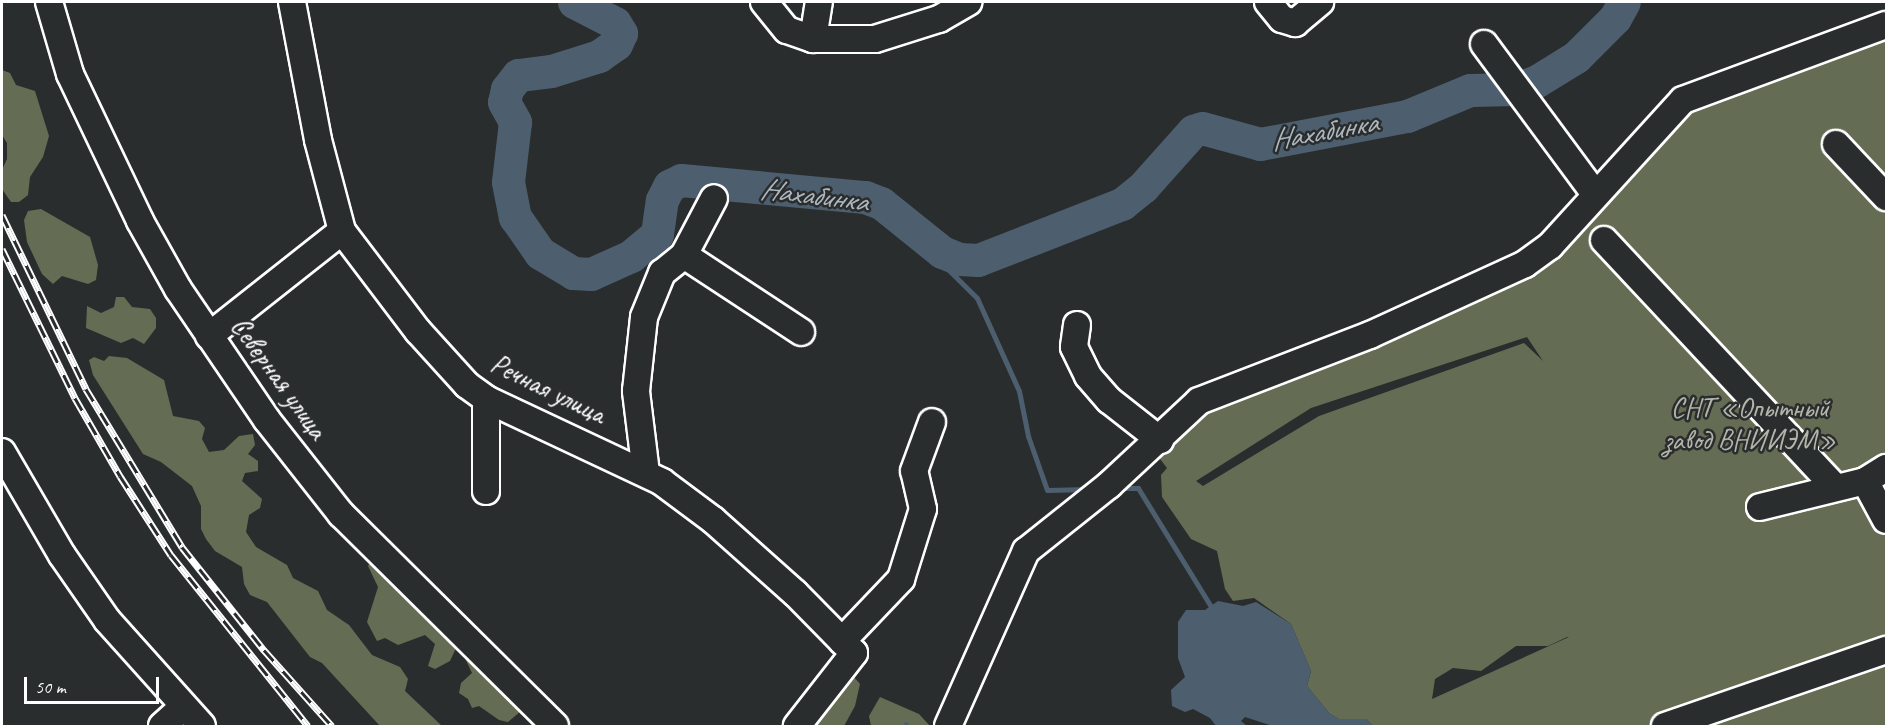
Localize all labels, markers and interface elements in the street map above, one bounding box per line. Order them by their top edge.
water label: Нахабинка [1268,104,1380,158]
water label: Нахабинка [758,171,870,219]
street label: Северная улица [223,310,335,446]
street label: Речная улица [485,347,611,431]
park label: СНТ «Опытный завод ВНИИЭМ» [1664,391,1836,457]
scale bar [27,665,162,703]
text: 50 m [35,676,66,698]

